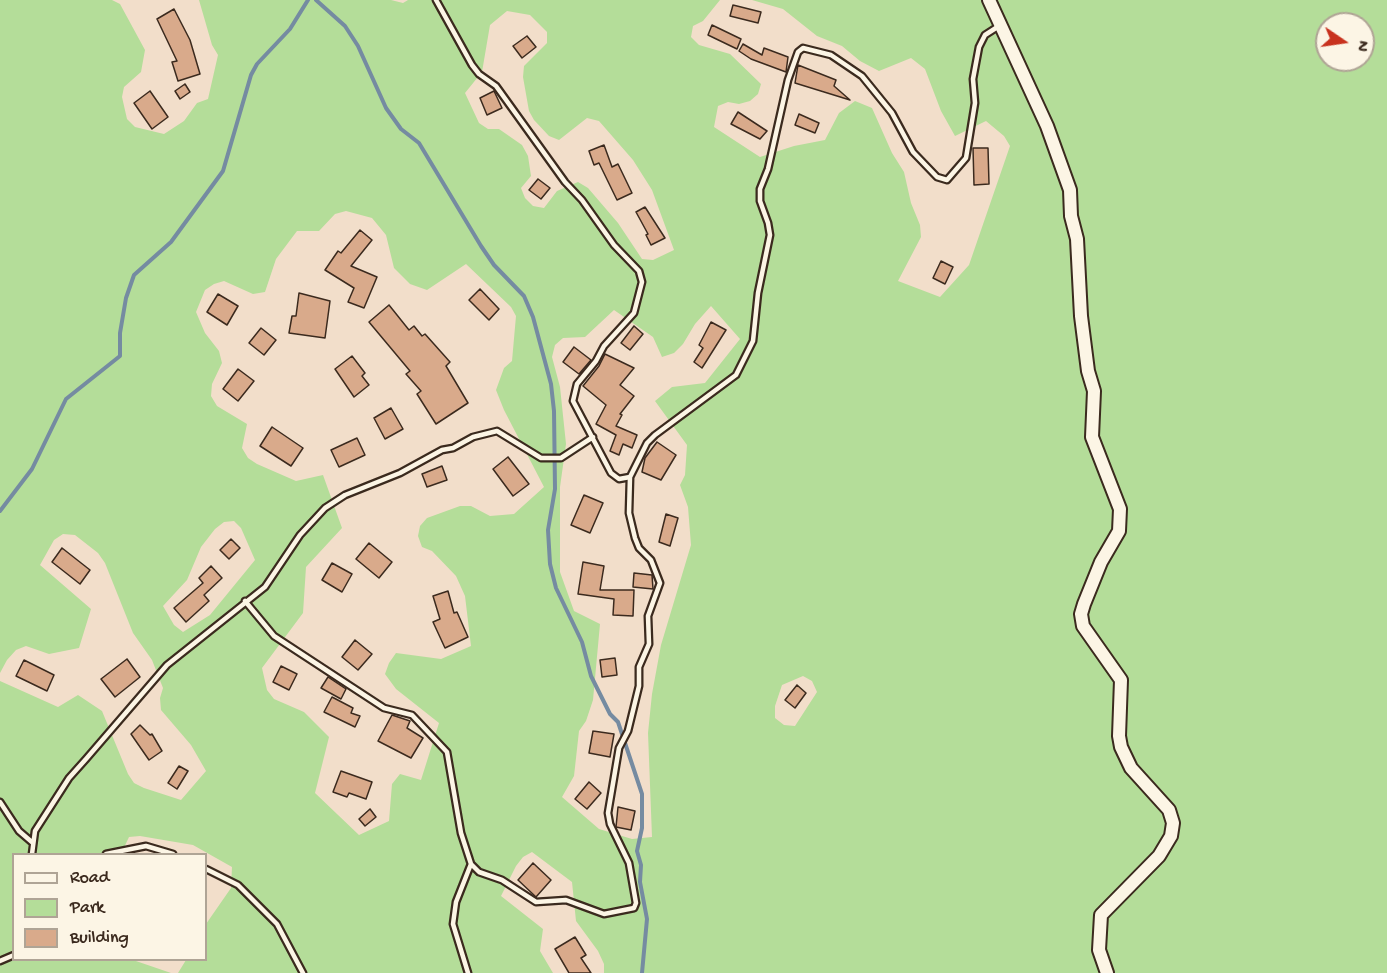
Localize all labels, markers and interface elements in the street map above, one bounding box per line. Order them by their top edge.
north arrow [1315,12,1375,72]
text: N [1351,38,1372,53]
legend [12,853,207,961]
text: Road [70,868,109,889]
text: Park [70,898,104,919]
text: Building [70,928,129,949]

